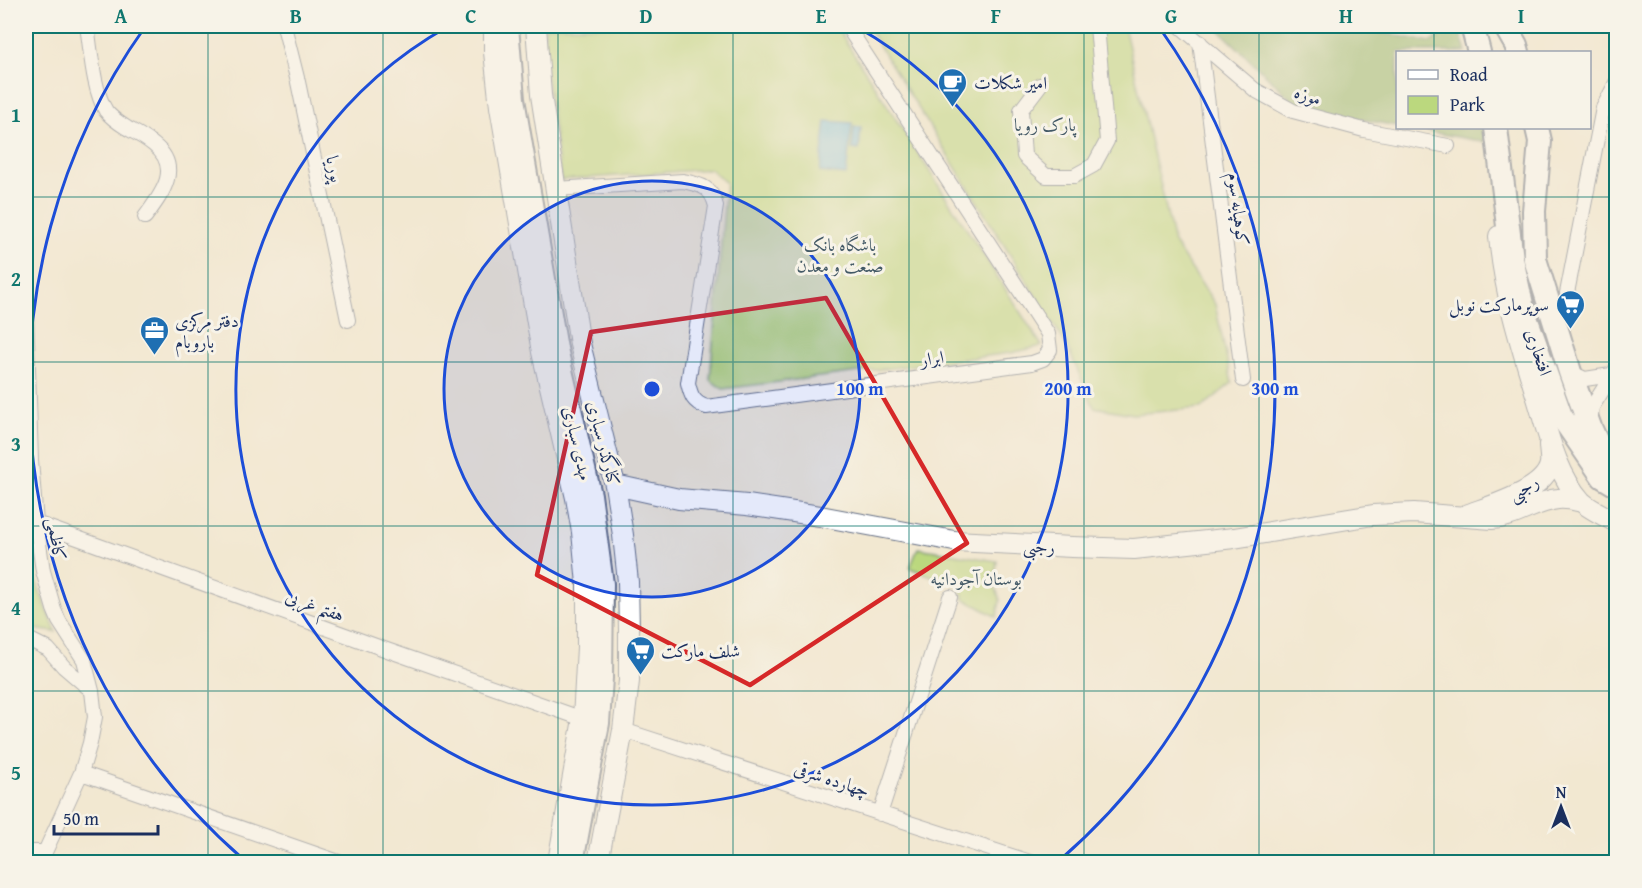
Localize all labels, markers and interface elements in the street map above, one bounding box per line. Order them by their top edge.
text: A [115,1,128,30]
text: B [290,1,302,30]
text: C [465,1,477,30]
text: D [639,1,653,30]
text: E [816,1,827,30]
text: F [991,1,1001,30]
text: G [1165,1,1177,30]
text: H [1339,1,1353,30]
text: I [1518,1,1524,30]
legend [1396,51,1591,129]
text: Road [1450,61,1488,88]
cafe icon: امیر شکلات [937,66,969,108]
place label: امیر شکلات [974,69,1047,96]
street label: موزه [1291,78,1325,112]
text: Park [1450,91,1486,118]
text: 1 [11,100,21,129]
park label: پارک رویا [1014,111,1077,138]
street label: پوریا [319,153,351,186]
street label: کوهپایه سوم [1218,171,1257,247]
park label: باشگاه بانک صنعت و معدن [797,231,883,279]
text: 2 [11,264,21,293]
supermarket icon: سوپرمارکت نوبل [1554,288,1586,330]
place label: سوپرمارکت نوبل [1449,291,1549,318]
place label: دفتر مرکزی باروبام [175,307,239,358]
office icon: دفتر مرکزی باروبام [138,314,170,356]
street label: افتخاری [1518,325,1560,379]
street label: ابرار [916,343,946,373]
text: 100 m [836,375,884,402]
text: 200 m [1044,375,1092,402]
text: 300 m [1251,375,1299,402]
centre of rings [642,379,662,399]
street label: کنارگذر سباری [580,398,628,488]
street label: مهدی سباری [556,403,600,483]
text: 3 [11,429,21,458]
street label: رجبی [1502,468,1545,510]
street label: کاظمی [41,516,73,562]
street label: رجبی [1022,532,1056,562]
park label: بوستان آجودانیه [930,565,1022,592]
street label: هفتم غربی [280,582,348,633]
text: 4 [11,593,21,622]
supermarket icon: شلف مارکت [624,634,656,676]
place label: شلف مارکت [661,637,740,664]
street label: چهارده شرقی [791,754,873,804]
text: 5 [11,758,21,787]
north arrow [1531,777,1591,837]
text: N [1556,780,1567,804]
scale bar [54,798,158,836]
text: 50 m [63,805,99,832]

